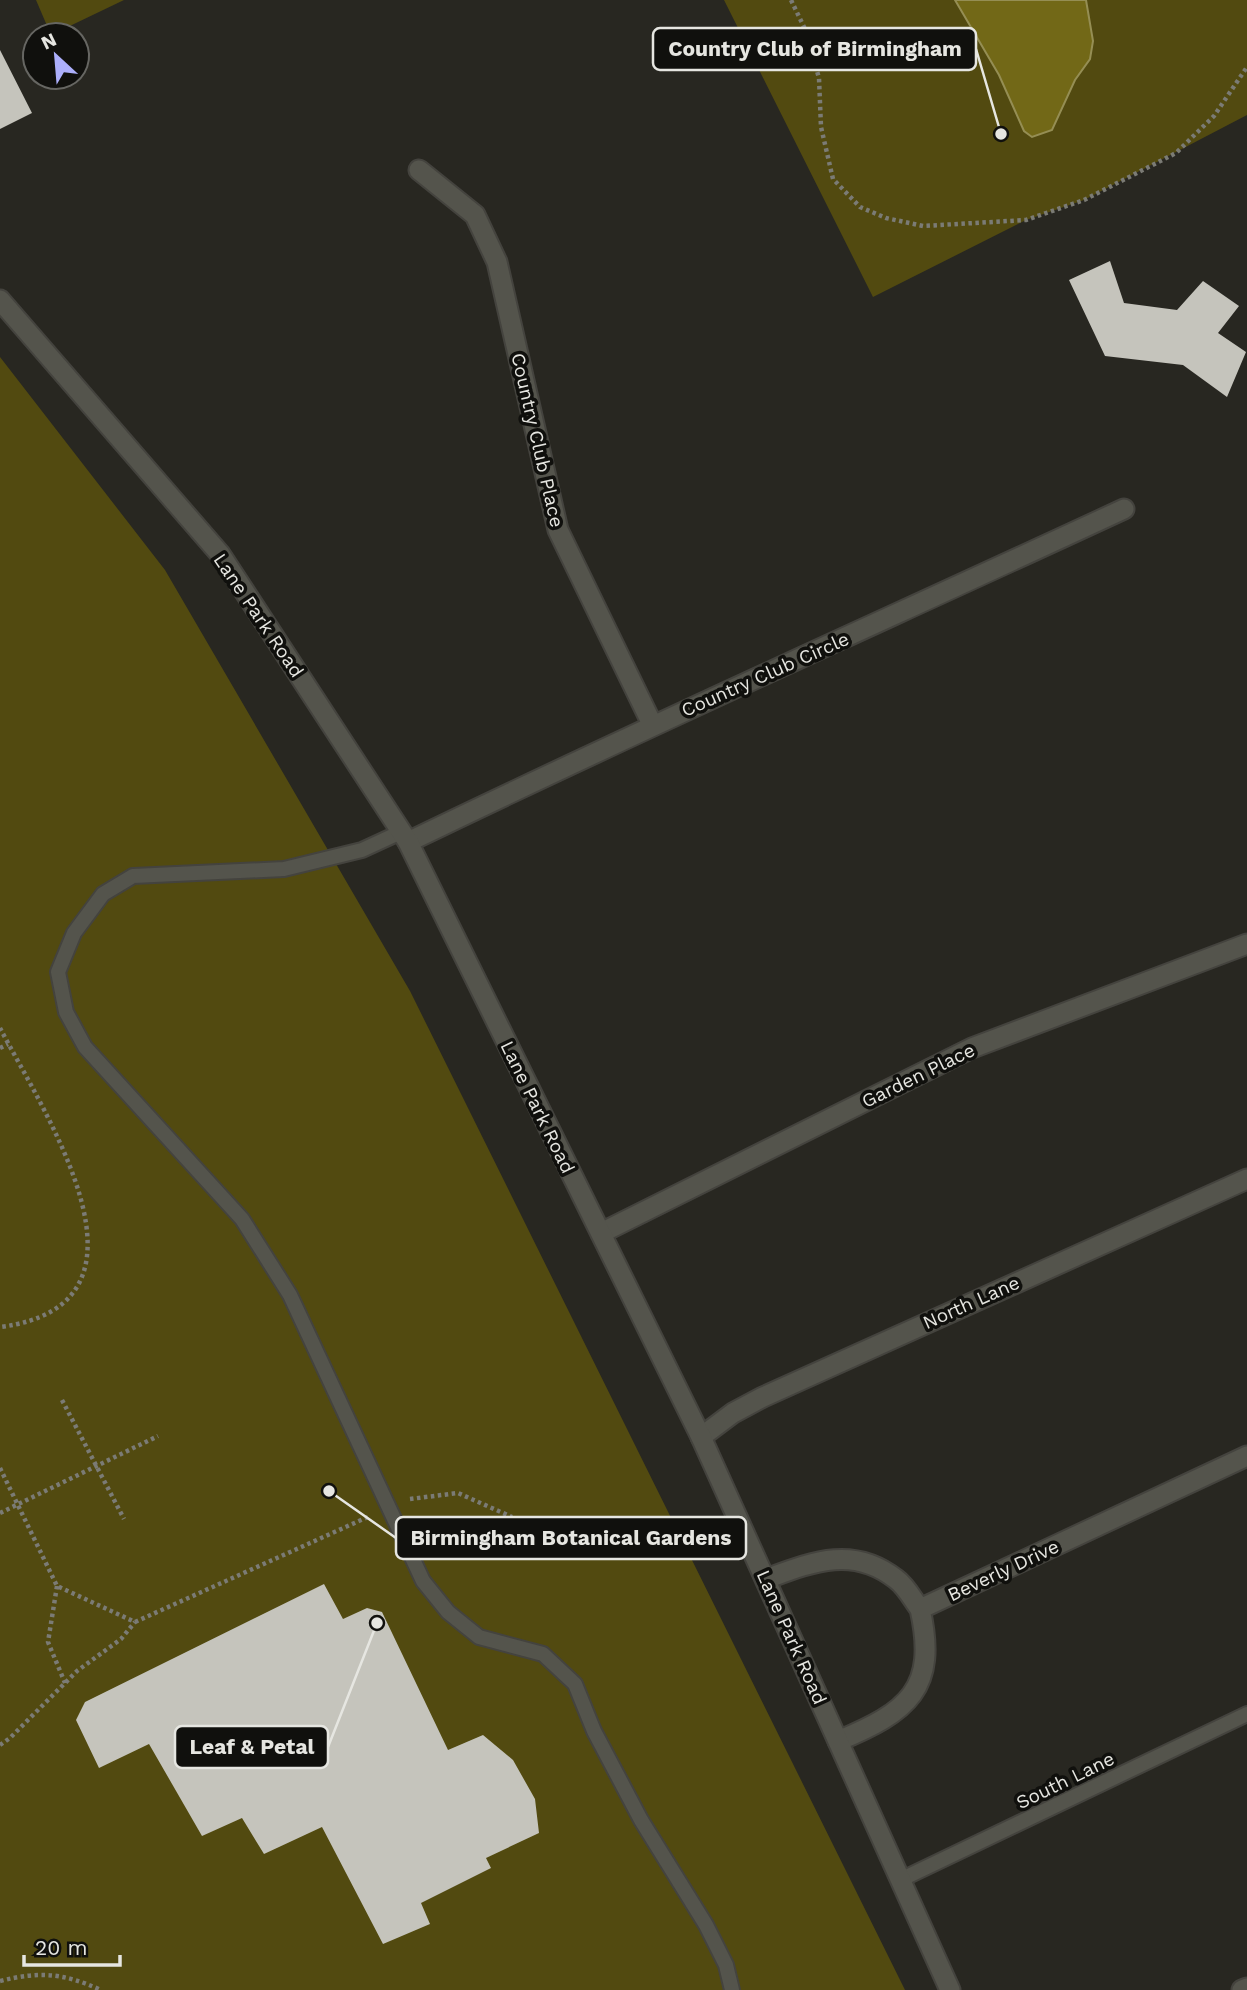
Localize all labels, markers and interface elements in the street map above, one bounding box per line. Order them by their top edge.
north arrow [21,21,91,91]
text: N [37,28,60,55]
callout: Country Club of Birmingham [653,28,976,70]
text: Country Club of Birmingham [668,36,962,61]
street label: Country Club Place [506,351,569,529]
street label: Lane Park Road [209,549,309,682]
street label: Country Club Circle [678,627,853,722]
street label: Lane Park Road [496,1037,580,1177]
street label: Garden Place [858,1038,978,1113]
street label: North Lane [919,1271,1023,1334]
callout: Birmingham Botanical Gardens [396,1517,746,1559]
text: Birmingham Botanical Gardens [410,1525,732,1550]
street label: Beverly Drive [944,1535,1062,1606]
street label: Lane Park Road [752,1566,831,1708]
callout: Leaf & Petal [175,1726,328,1768]
text: Leaf & Petal [190,1734,315,1759]
street label: South Lane [1012,1747,1118,1814]
scale bar [24,1924,121,1968]
text: 20 m [35,1935,87,1960]

